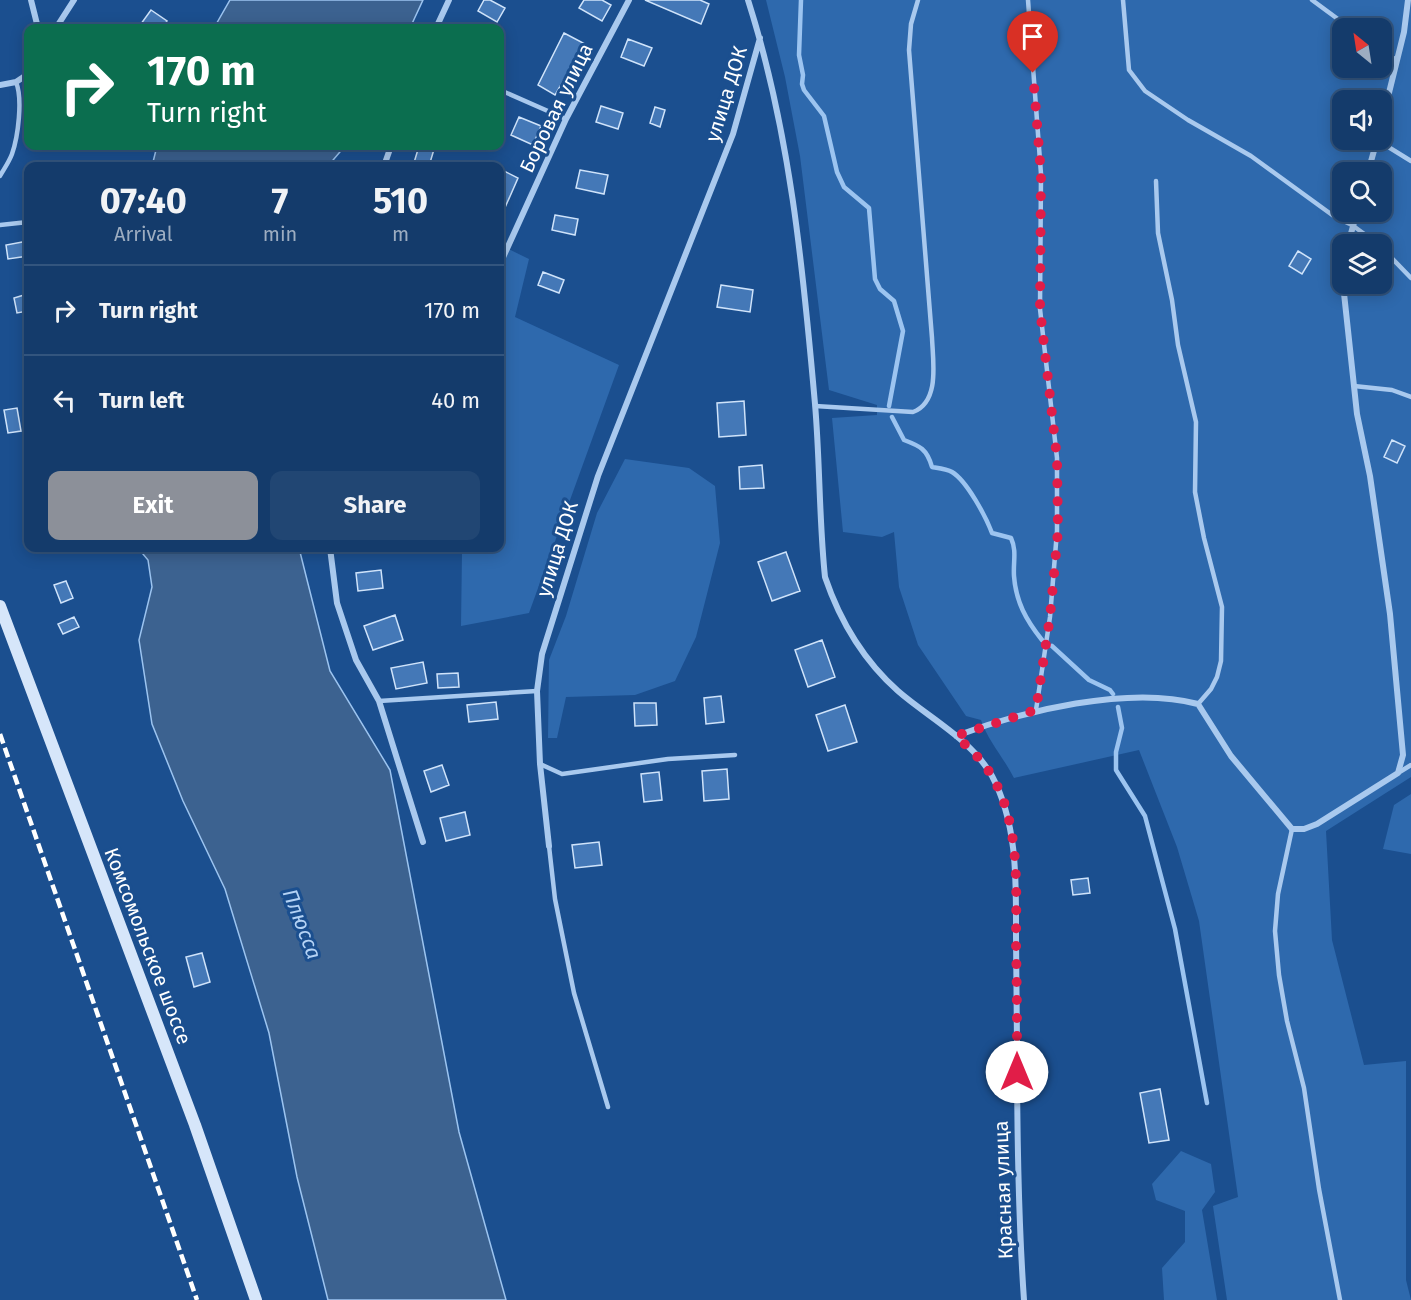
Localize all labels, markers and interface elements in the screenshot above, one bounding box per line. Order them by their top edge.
pin [1007,11,1058,73]
north arrow [1332,18,1392,78]
map controls [1332,18,1392,294]
icon: arrive [1016,20,1049,53]
street label: Боровая улица [514,39,598,177]
street label: улица ДОК [700,43,752,145]
text: 170 m [147,46,256,96]
icon: right [48,48,126,126]
button: sound [1332,90,1392,150]
text: Turn right [147,97,267,129]
button: search [1332,162,1392,222]
text: 07:40 [100,179,187,223]
text: 7 [272,179,288,223]
text: 510 [373,179,428,223]
text: Arrival [114,222,173,246]
text: min [263,222,297,246]
text: m [392,222,409,246]
button: layers [1332,234,1392,294]
icon: right [48,294,81,327]
text: Turn right [99,297,198,324]
text: 170 m [424,297,480,324]
icon: left [48,384,81,417]
text: Turn left [99,387,184,414]
text: 40 m [431,387,480,414]
button: Exit [48,471,258,540]
button: Share [270,471,480,540]
street label: улица ДОК [531,498,583,600]
street label: Комсомольское шоссе [99,844,197,1048]
water label: Плюсса [277,885,327,963]
position arrow [985,1040,1049,1104]
street label: Красная улица [989,1120,1017,1260]

